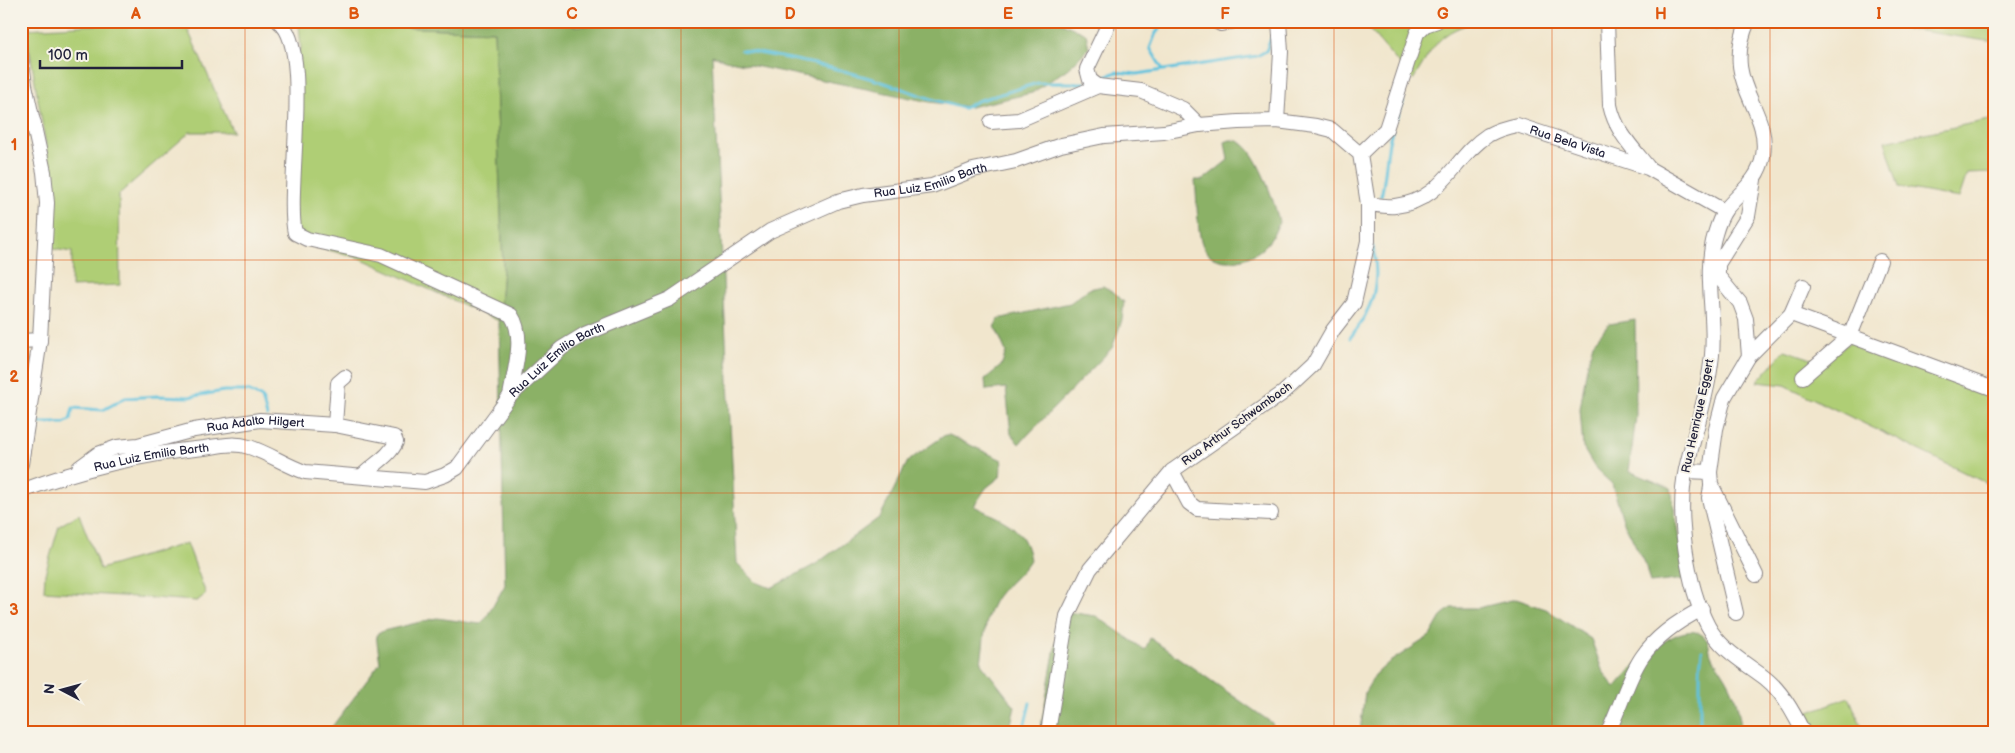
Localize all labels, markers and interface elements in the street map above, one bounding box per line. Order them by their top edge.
text: A [130,5,141,24]
text: B [348,5,360,24]
text: C [566,5,578,24]
text: D [784,5,796,24]
text: E [1003,5,1013,24]
text: F [1220,5,1230,24]
text: G [1437,5,1449,24]
text: H [1655,5,1667,24]
text: I [1876,5,1882,24]
scale bar [40,38,182,70]
text: 100 m [48,46,88,65]
street label: Rua Bela Vista [1528,122,1608,161]
text: 1 [11,136,17,155]
street label: Rua Luiz Emilio Barth [873,160,989,201]
street label: Rua Luiz Emilio Barth [506,319,607,401]
street label: Rua Henrique Eggert [1679,357,1717,474]
text: 2 [9,368,19,387]
street label: Rua Arthur Schwambach [1179,379,1295,469]
street label: Rua Adalto Hilgert [206,412,305,435]
street label: Rua Luiz Emilio Barth [92,440,210,475]
text: 3 [9,601,19,620]
north arrow [38,666,88,716]
text: N [41,683,59,695]

